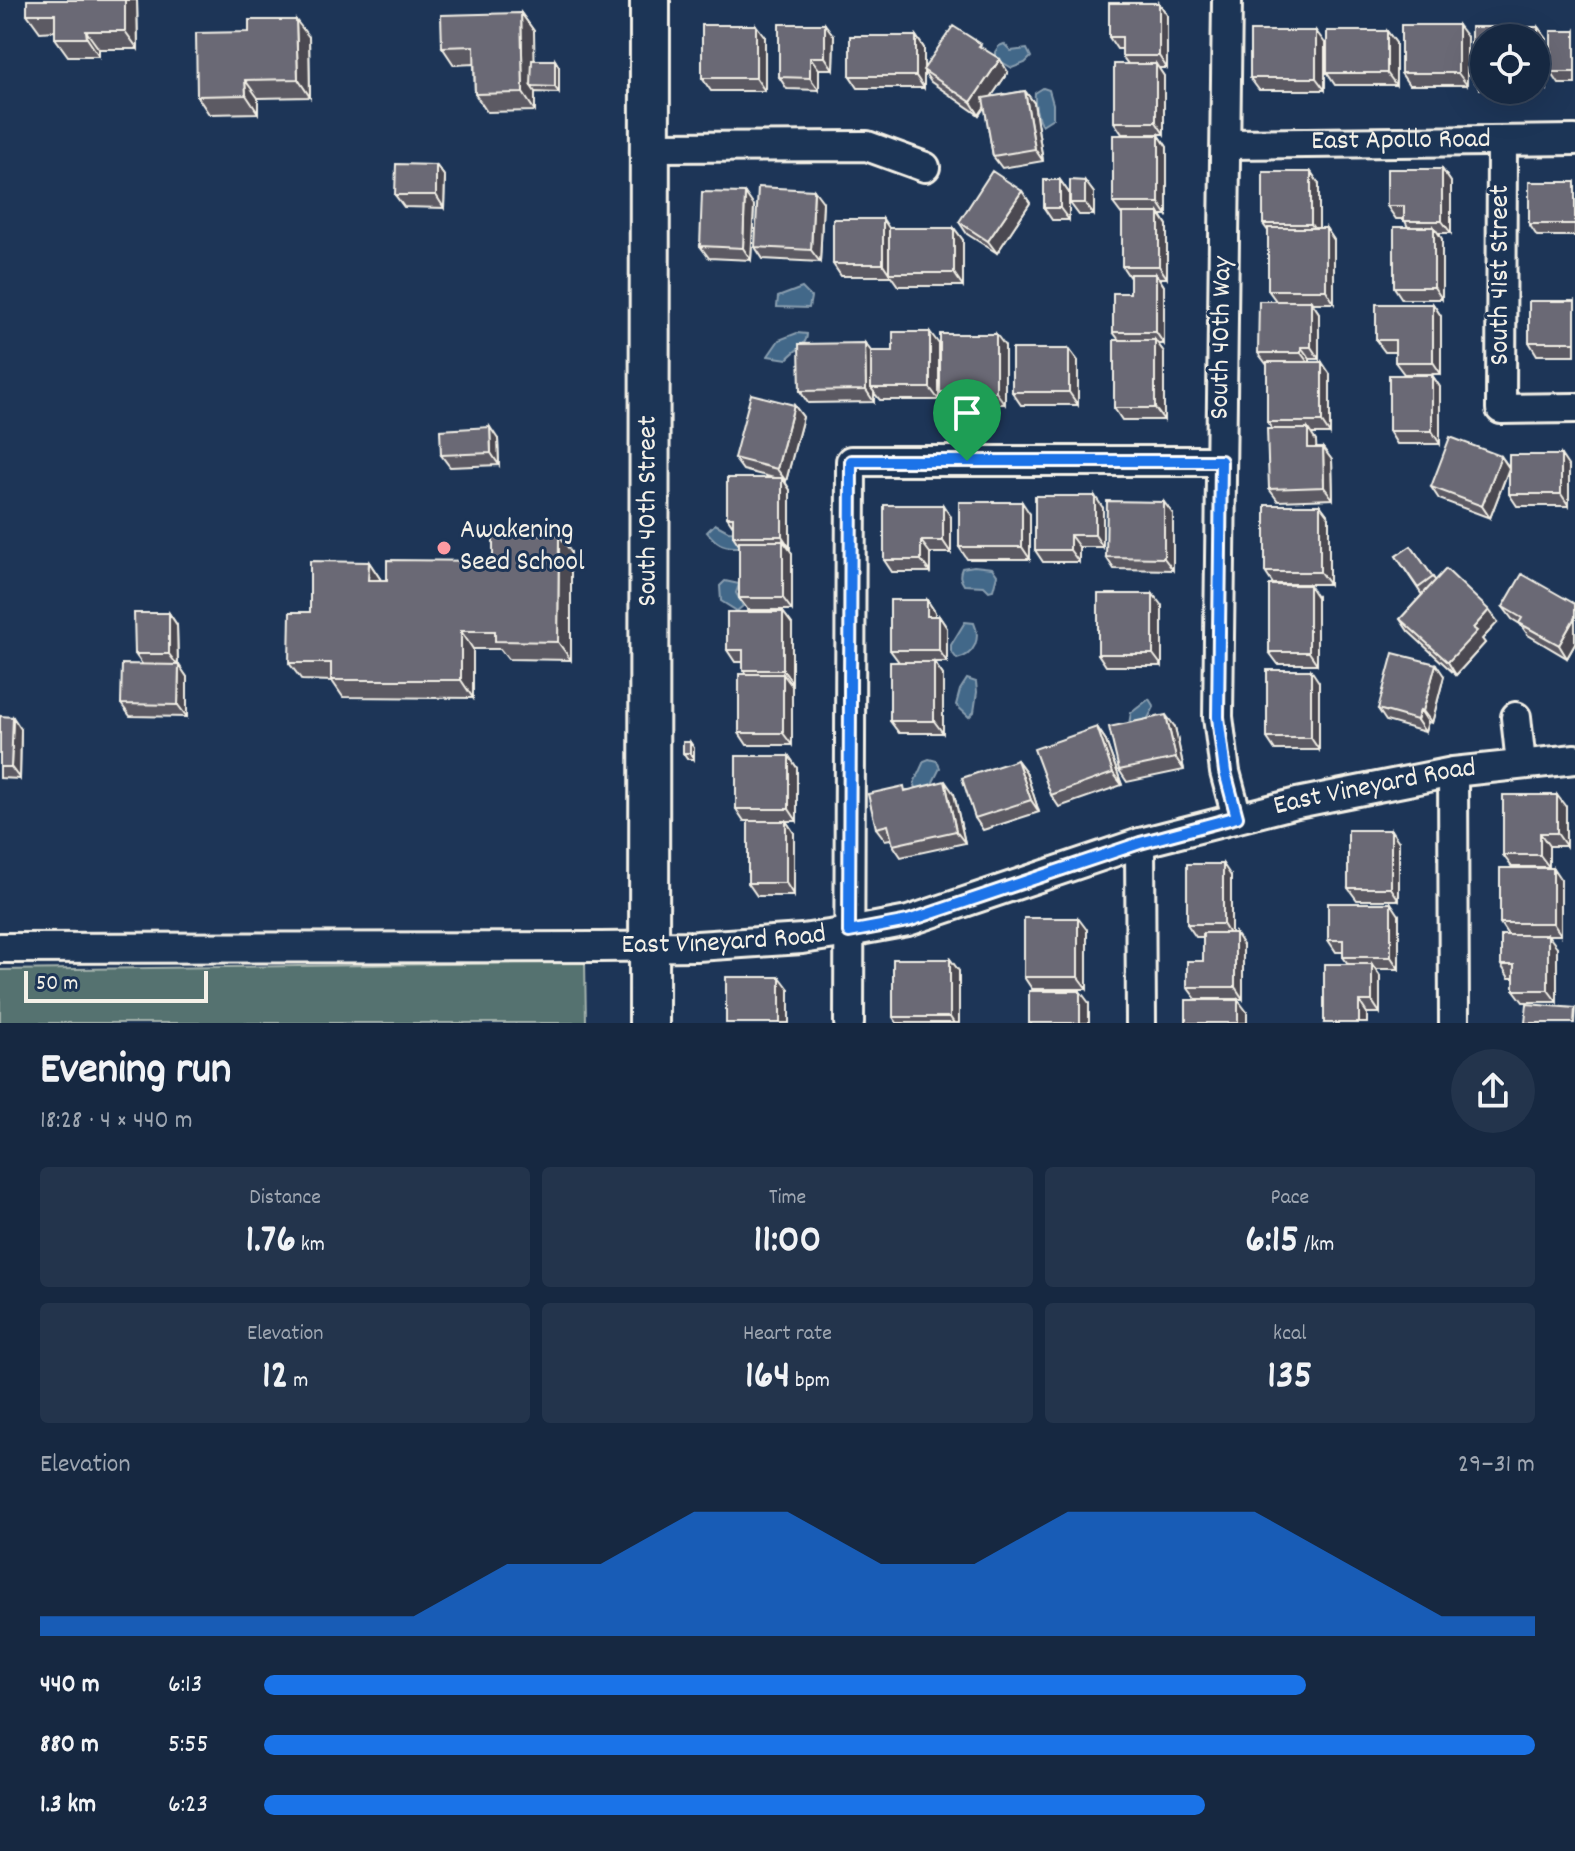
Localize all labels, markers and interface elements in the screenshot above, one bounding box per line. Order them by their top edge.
map controls [1470,24,1550,104]
button: locate [1470,24,1550,104]
street label: East Apollo Road [1311,121,1491,163]
street label: South 41st Street [1482,185,1522,365]
street label: South 40th Way [1202,255,1244,420]
pin [933,379,1001,461]
icon: arrive [945,391,989,435]
street label: South 40th Street [629,415,670,607]
place label: Awakening Seed School [460,512,585,584]
marker: Awakening Seed School [435,539,453,557]
street label: East Vineyard Road [1270,750,1478,828]
street label: East Vineyard Road [621,916,829,967]
scale bar [24,967,208,1003]
text: 50 m [36,969,78,1000]
text: Evening run [40,1041,231,1104]
button: share [1451,1049,1535,1133]
text: 18:28 · 4 × 440 m [40,1103,193,1140]
text: Distance [249,1183,321,1214]
text: Time [769,1183,806,1214]
text: Pace [1270,1183,1309,1214]
text: 1.76 [245,1214,296,1271]
text: 11:00 [754,1214,821,1271]
text: 6:15 [1245,1214,1299,1271]
text: km [296,1230,325,1261]
text: /km [1299,1230,1334,1261]
text: Elevation [247,1319,323,1350]
text: Heart rate [743,1319,832,1350]
text: kcal [1273,1319,1307,1350]
text: 12 [262,1350,288,1407]
text: 164 [745,1350,790,1407]
text: 135 [1267,1350,1312,1407]
text: m [288,1366,308,1397]
text: bpm [790,1366,830,1397]
text: Elevation [40,1447,130,1484]
text: 29–31 m [1458,1447,1535,1484]
text: 440 m [40,1667,100,1704]
text: 6:13 [168,1667,202,1704]
text: 880 m [40,1727,99,1764]
text: 5:55 [168,1727,208,1764]
text: 1.3 km [40,1787,96,1824]
text: 6:23 [168,1787,208,1824]

